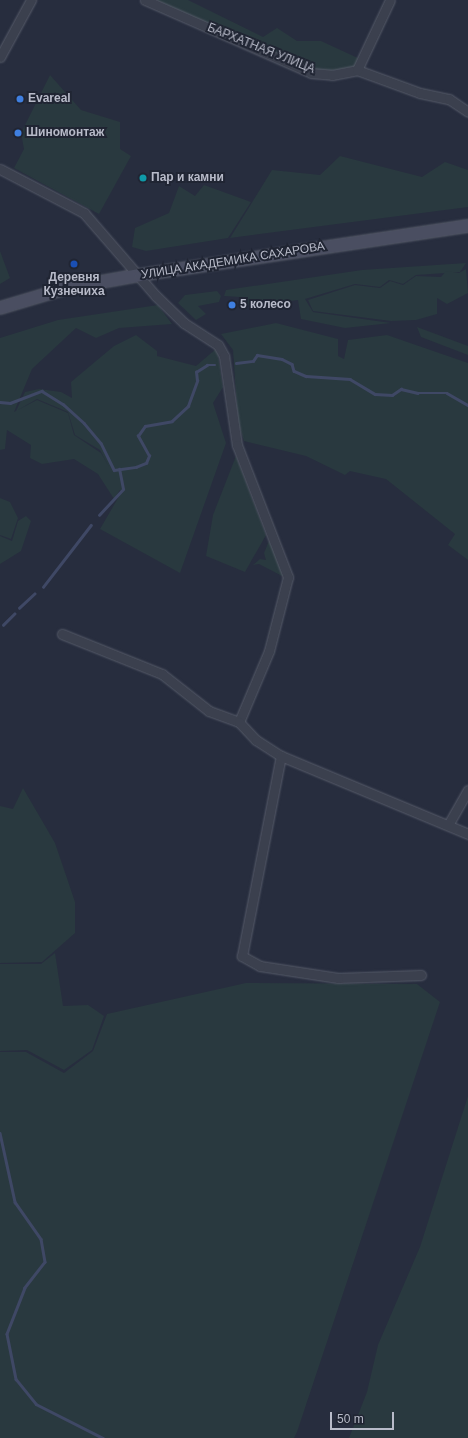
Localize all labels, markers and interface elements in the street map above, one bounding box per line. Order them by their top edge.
street label: БАРХАТНАЯ УЛИЦА [205,21,317,77]
place label: Evareal [28,92,71,106]
marker: Evareal [15,94,25,104]
place label: Шиномонтаж [26,126,104,140]
marker: Шиномонтаж [13,128,23,138]
place label: Пар и камни [151,171,224,185]
marker: Пар и камни [138,173,148,183]
street label: УЛИЦА АКАДЕМИКА САХАРОВА [140,239,326,283]
marker: Деревня Кузнечиха [69,259,79,269]
place label: Деревня Кузнечиха [43,271,105,299]
place label: 5 колесо [240,298,291,312]
marker: 5 колесо [227,300,237,310]
scale bar [332,1404,396,1430]
text: 50 m [337,1412,364,1426]

